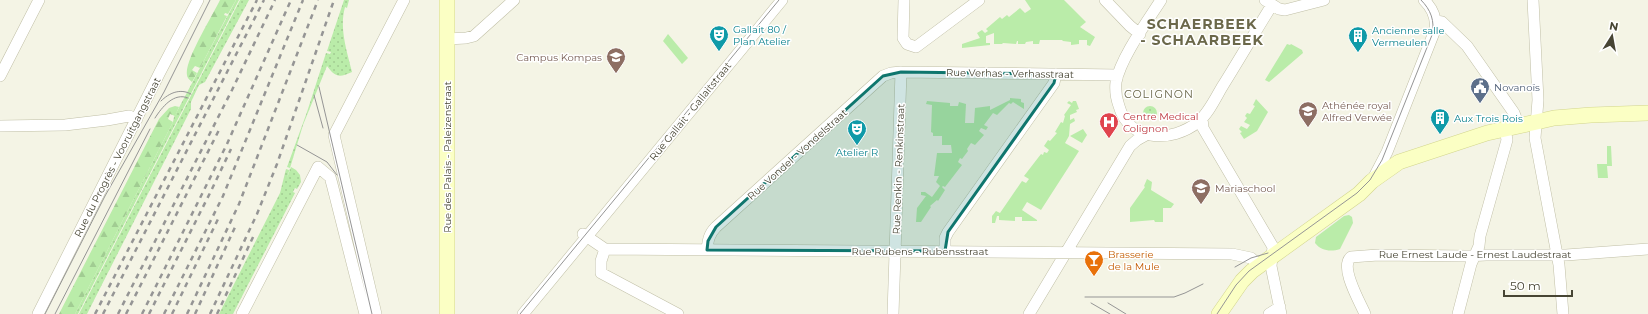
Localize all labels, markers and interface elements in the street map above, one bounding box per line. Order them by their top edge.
district label: SCHAERBEEK - SCHAARBEEK [1140,15,1264,49]
north arrow [1592,16,1632,56]
text: N [1608,18,1620,34]
place label: Gallait 80 / Plan Atelier [733,23,791,48]
theatre icon: Gallait 80 / Plan Atelier [708,24,730,52]
place label: Ancienne salle Vermeulen [1372,24,1445,49]
building icon: Ancienne salle Vermeulen [1347,25,1369,53]
school or university icon: Campus Kompas [605,46,627,74]
place label: Campus Kompas [516,51,602,64]
street label: Rue Gallait - Gallaitstraat [647,59,734,163]
street label: Rue Verhas - Verhasstraat [946,66,1074,81]
street label: Rue du Progrès - Vooruitgangstraat [71,75,164,239]
public building icon: Novanoïs [1469,76,1491,104]
street label: Rue des Palais - Paleizenstraat [441,81,454,233]
place label: Novanoïs [1494,81,1540,94]
district label: COLIGNON [1124,87,1194,101]
place label: Athénée royal Alfred Verwée [1322,99,1392,124]
school or university icon: Athénée royal Alfred Verwée [1297,100,1319,128]
street label: Rue Renkin - Renkinstraat [890,103,907,235]
street label: Rue Vondel - Vondelstraat [745,106,850,203]
building icon: Aux Trois Rois [1429,107,1451,135]
place label: Centre Medical Colignon [1123,110,1199,135]
hospital icon: Centre Medical Colignon [1098,111,1120,139]
place label: Aux Trois Rois [1454,112,1523,125]
theatre icon: Atelier R [846,118,868,146]
place label: Atelier R [836,146,878,159]
school or university icon: Mariaschool [1190,177,1212,205]
place label: Mariaschool [1215,182,1275,195]
street label: Rue Rubens - Rubensstraat [852,245,988,258]
place label: Brasserie de la Mule [1108,248,1160,273]
street label: Rue Ernest Laude - Ernest Laudestraat [1379,248,1571,261]
bar icon: Brasserie de la Mule [1083,249,1105,277]
scale bar [1504,272,1572,298]
text: 50 m [1510,278,1541,293]

